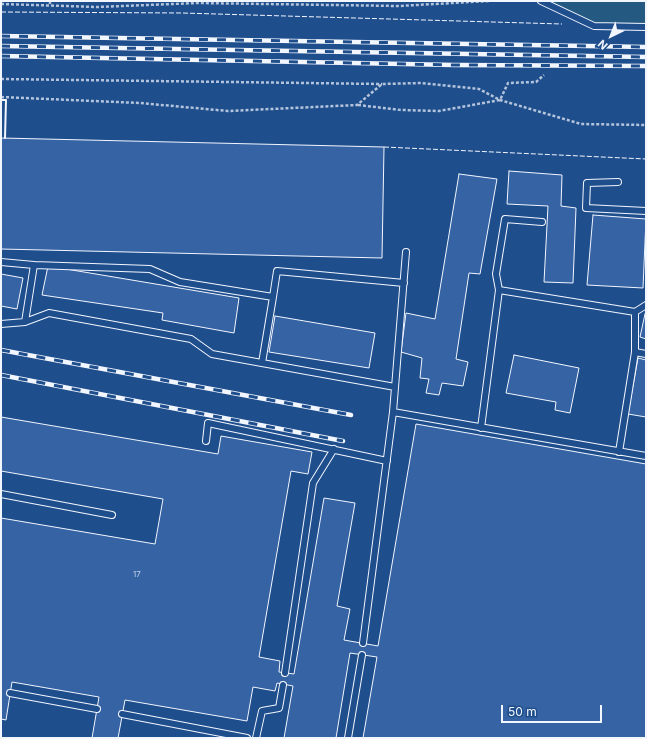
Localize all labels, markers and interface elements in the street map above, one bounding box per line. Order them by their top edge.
north arrow [591,16,631,56]
text: N [595,37,611,53]
house number: 17 [133,570,141,580]
scale bar [503,697,604,723]
text: 50 m [508,704,537,719]

